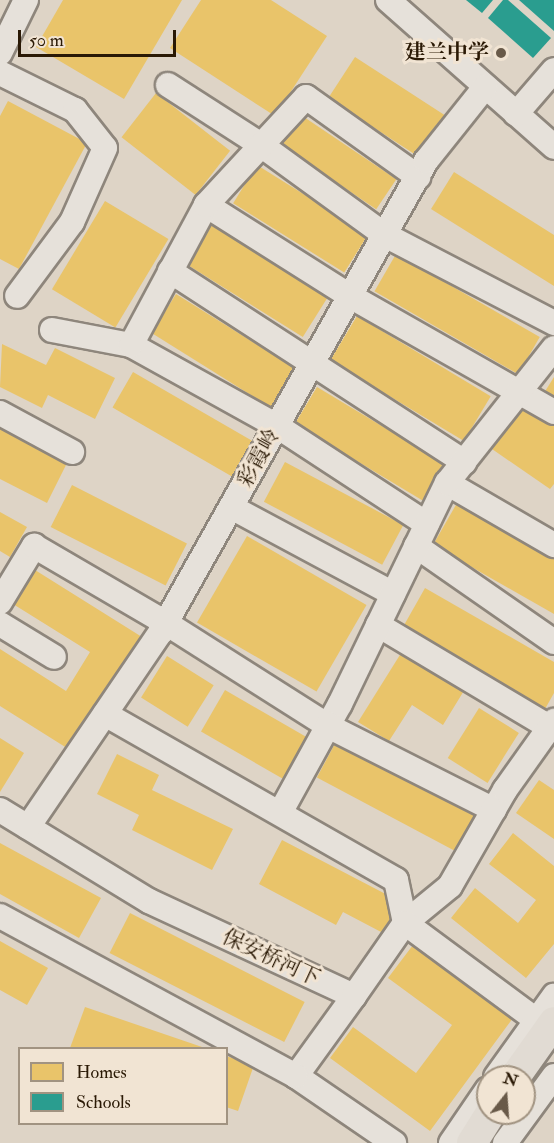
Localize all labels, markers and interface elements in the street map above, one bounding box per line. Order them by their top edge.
scale bar [21,18,178,56]
text: 50 m [29,29,64,52]
place label: 建兰中学 [405,40,489,66]
marker: 建兰中学 [494,46,508,60]
street label: 彩霞岭 [233,424,285,492]
street label: 保安桥河下 [218,924,324,992]
legend [18,1047,228,1125]
text: Homes [76,1061,127,1084]
north arrow [476,1065,536,1125]
text: N [501,1068,520,1091]
text: Schools [76,1091,131,1114]

